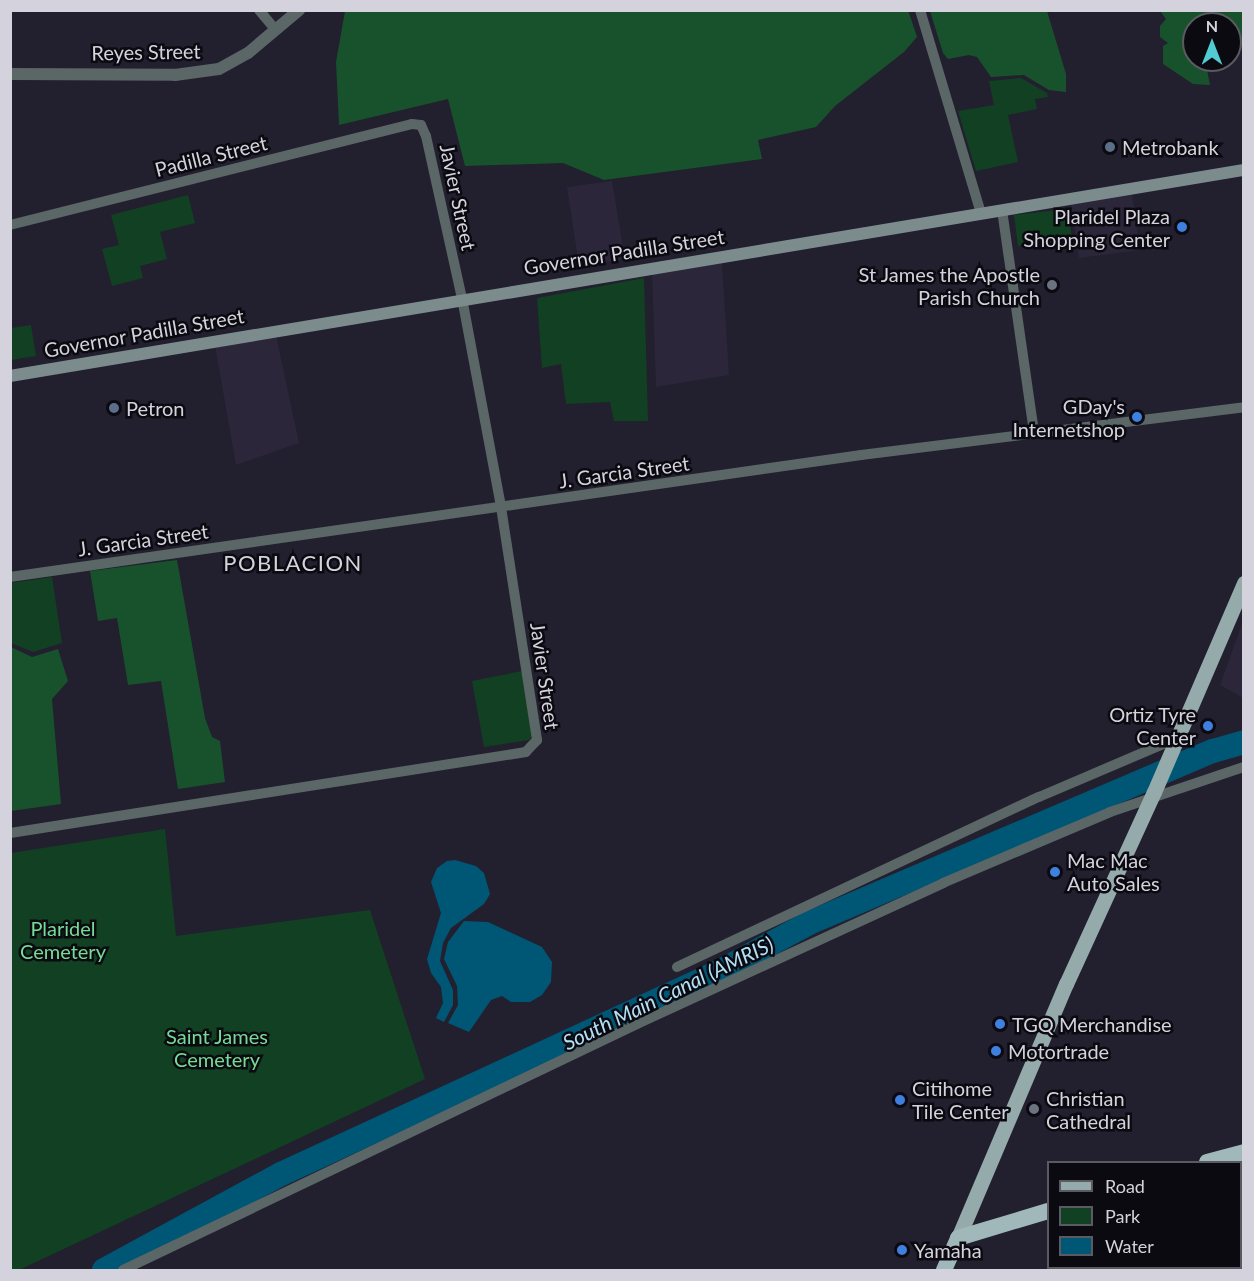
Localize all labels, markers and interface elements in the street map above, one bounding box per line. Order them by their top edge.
north arrow [1182,12,1242,72]
text: N [1206,16,1218,35]
street label: Reyes Street [91,39,201,65]
street label: Padilla Street [152,130,270,182]
place label: Metrobank [1122,135,1219,159]
marker: Metrobank [1103,140,1117,154]
street label: Javier Street [435,141,481,253]
place label: Plaridel Plaza Shopping Center [1023,204,1170,251]
marker: Plaridel Plaza Shopping Center [1175,220,1189,234]
street label: Governor Padilla Street [522,224,726,280]
place label: St James the Apostle Parish Church [857,262,1040,309]
marker: St James the Apostle Parish Church [1045,278,1059,292]
street label: Governor Padilla Street [42,304,246,362]
place label: GDay's Internetshop [1012,394,1125,441]
place label: Petron [126,396,185,420]
marker: Petron [107,401,121,415]
marker: GDay's Internetshop [1130,410,1144,424]
street label: J. Garcia Street [557,451,691,493]
street label: J. Garcia Street [76,519,210,561]
district label: POBLACION [223,550,363,576]
street label: Javier Street [526,621,564,731]
place label: Ortiz Tyre Center [1109,702,1196,749]
marker: Ortiz Tyre Center [1201,719,1215,733]
place label: Mac Mac Auto Sales [1067,849,1160,896]
marker: Mac Mac Auto Sales [1048,865,1062,879]
park label: Plaridel Cemetery [20,916,106,963]
water label: South Main Canal (AMRIS) [558,931,778,1055]
place label: TGQ Merchandise [1012,1012,1172,1036]
marker: TGQ Merchandise [993,1017,1007,1031]
park label: Saint James Cemetery [166,1025,268,1072]
place label: Motortrade [1008,1039,1109,1063]
marker: Motortrade [989,1044,1003,1058]
place label: Citihome Tile Center [912,1076,1009,1123]
place label: Christian Cathedral [1046,1086,1131,1133]
marker: Citihome Tile Center [893,1093,907,1107]
marker: Christian Cathedral [1027,1102,1041,1116]
legend [1047,1161,1242,1269]
text: Road [1105,1175,1145,1197]
text: Park [1105,1205,1140,1227]
text: Water [1105,1235,1154,1257]
place label: Yamaha [914,1238,982,1262]
marker: Yamaha [895,1243,909,1257]

